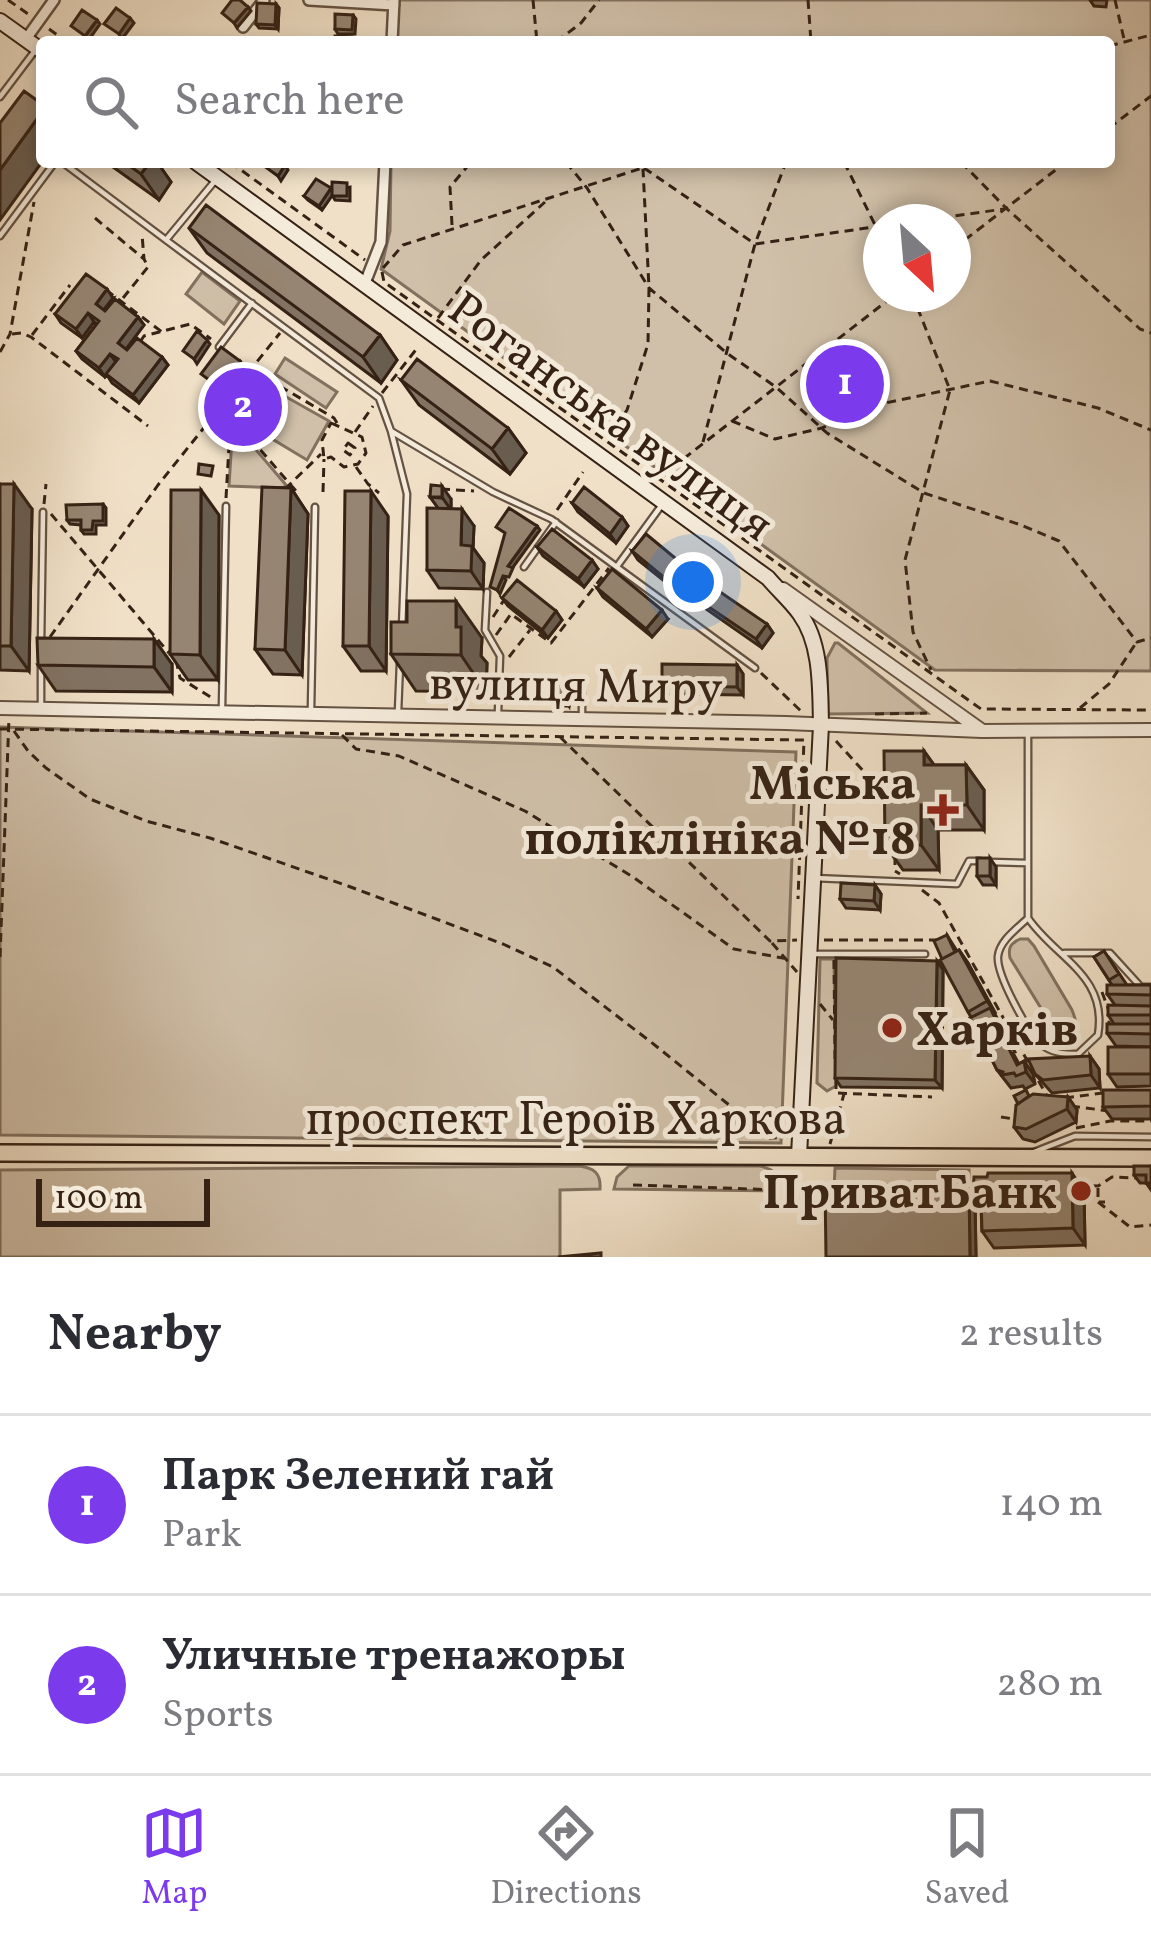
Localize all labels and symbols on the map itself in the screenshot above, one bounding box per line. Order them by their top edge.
north arrow [863,204,971,312]
street label: Роганська вулиця [433,278,786,560]
pin: 1 [806,339,884,429]
pin: 2 [204,362,282,452]
your location [663,552,723,612]
street label: вулиця Миру [429,652,723,725]
place label: Міська поліклініка №18 [525,753,916,875]
marker: Міська поліклініка №18 [927,794,959,826]
place label: Харків [916,999,1078,1066]
marker: Харків [879,1015,905,1041]
street label: проспект Героїв Харкова [306,1088,846,1155]
place label: ПриватБанк [763,1162,1057,1229]
scale bar [36,1173,210,1226]
marker: ПриватБанк [1068,1178,1094,1204]

